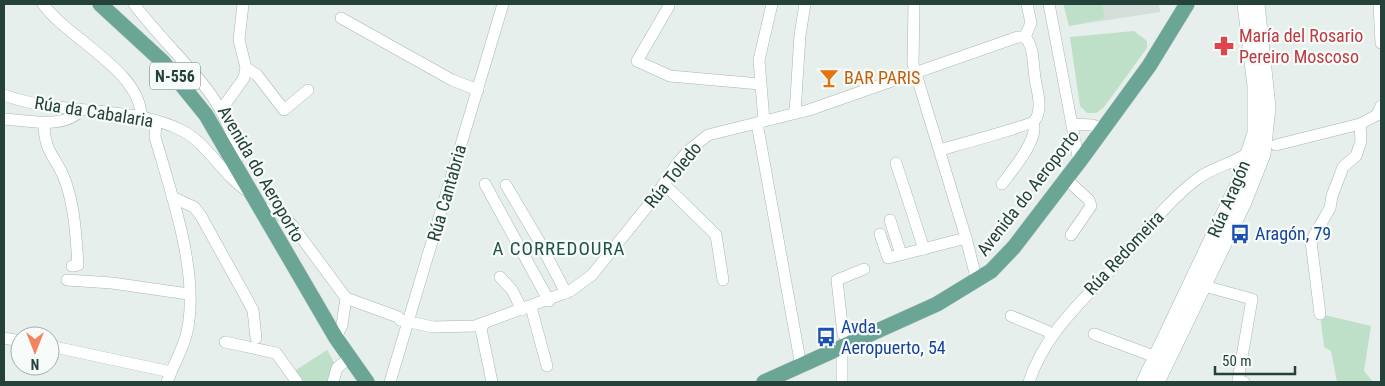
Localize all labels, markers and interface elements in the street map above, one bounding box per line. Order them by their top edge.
place label: María del Rosario Pereiro Moscoso [1239,25,1363,67]
pharmacy icon: María del Rosario Pereiro Moscoso [1213,35,1235,57]
road number: N-556 [150,62,200,90]
bar icon: BAR PARIS [818,67,840,89]
place label: BAR PARIS [844,67,920,88]
street label: Rúa da Cabalaria [33,92,155,131]
street label: Avenida do Aeroporto [214,102,309,246]
street label: Avenida do Aeroporto [972,126,1083,260]
street label: Rúa Toledo [640,137,706,212]
street label: Rúa Cantabria [423,142,470,244]
street label: Rúa Aragón [1203,157,1254,241]
street label: Rúa Redomeira [1080,206,1168,299]
bus stop icon: Aragón, 79 [1229,223,1251,245]
place label: Aragón, 79 [1255,223,1331,244]
district label: A CORREDOURA [492,237,626,260]
place label: Avda. Aeropuerto, 54 [841,316,946,358]
north arrow [10,326,60,376]
bus stop icon: Avda. Aeropuerto, 54 [815,326,837,348]
scale bar [1215,344,1295,376]
text: 50 m [1222,352,1252,370]
text: N [31,356,39,372]

